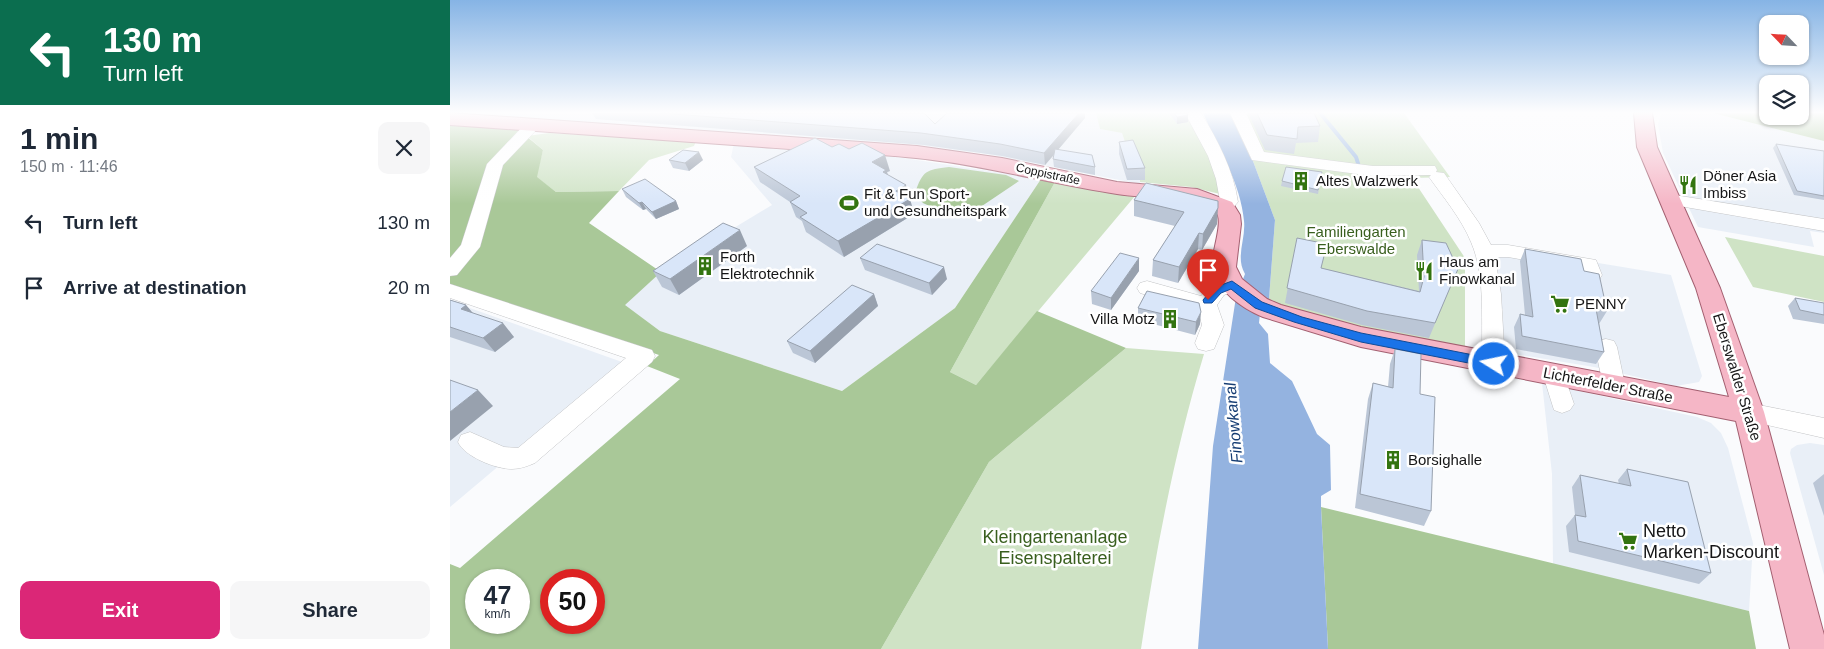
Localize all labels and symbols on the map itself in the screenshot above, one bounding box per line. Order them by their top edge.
north arrow [1759,15,1809,65]
street label: Coppistraße [1015,160,1082,188]
place label: Döner Asia Imbiss [1703,167,1777,201]
building icon: Altes Walzwerk [1290,170,1312,192]
place label: Altes Walzwerk [1316,172,1418,189]
restaurant icon: Döner Asia Imbiss [1677,174,1699,196]
place label: Fit & Fun Sport- und Gesundheitspark [864,185,1007,219]
sports icon: Fit & Fun Sport- und Gesundheitspark [838,192,860,214]
park label: Familiengarten Eberswalde [1306,223,1406,257]
place label: Forth Elektrotechnik [720,248,815,282]
pin [1187,249,1229,300]
place label: Haus am Finowkanal [1439,253,1515,287]
building icon: Forth Elektrotechnik [694,255,716,277]
restaurant icon: Haus am Finowkanal [1413,260,1435,282]
supermarket icon: PENNY [1549,293,1571,315]
place label: PENNY [1575,295,1627,312]
building icon: Villa Motz [1159,308,1181,330]
place label: Villa Motz [1090,310,1155,327]
street label: Eberswalder Straße [1710,311,1765,443]
position arrow [1467,337,1519,389]
street label: Lichterfelder Straße [1542,364,1674,405]
water label: Finowkanal [1221,381,1245,464]
building icon: Borsighalle [1382,449,1404,471]
place label: Borsighalle [1408,451,1482,468]
place label: Netto Marken-Discount [1643,521,1779,562]
park label: Kleingartenanlage Eisenspalterei [982,527,1128,568]
supermarket icon: Netto Marken-Discount [1617,530,1639,552]
speed limit sign: 50 [540,569,605,634]

